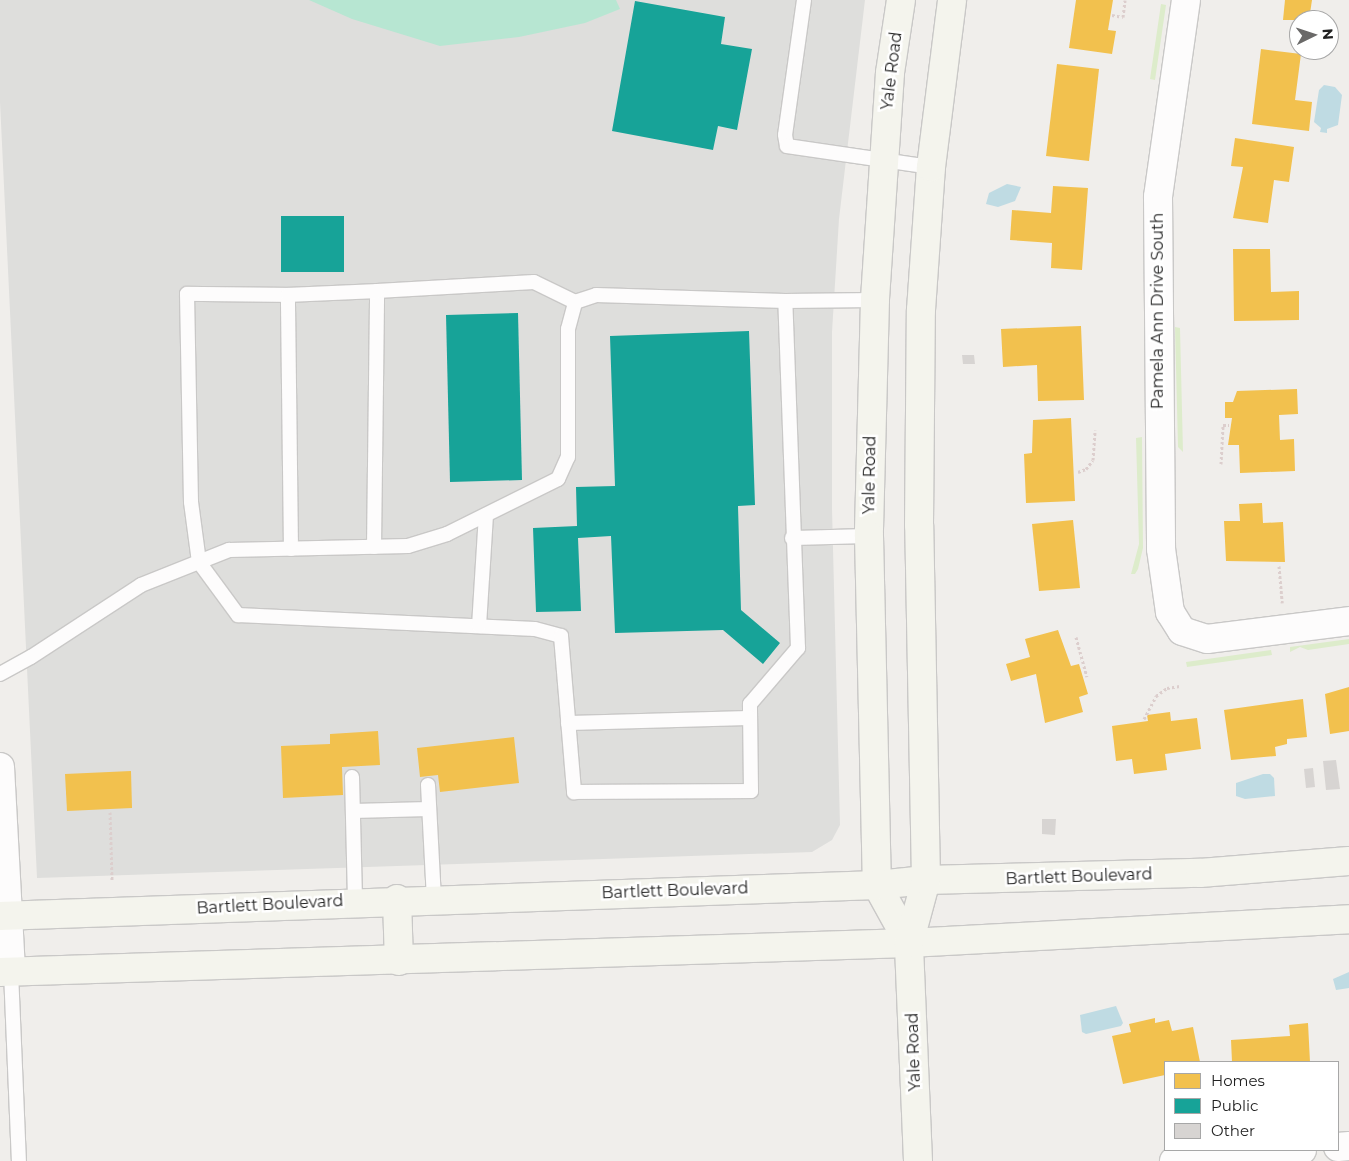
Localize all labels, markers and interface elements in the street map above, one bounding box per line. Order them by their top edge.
north arrow [1289,10,1339,60]
text: N [1319,28,1337,40]
street label: Yale Road [878,31,906,111]
street label: Pamela Ann Drive South [1148,213,1168,409]
street label: Yale Road [860,436,880,514]
street label: Bartlett Boulevard [1005,865,1153,889]
street label: Bartlett Boulevard [601,879,749,903]
street label: Bartlett Boulevard [196,892,344,918]
street label: Yale Road [903,1012,925,1092]
legend [1164,1061,1339,1151]
text: Homes [1211,1071,1265,1090]
text: Public [1211,1096,1259,1115]
text: Other [1211,1121,1255,1140]

